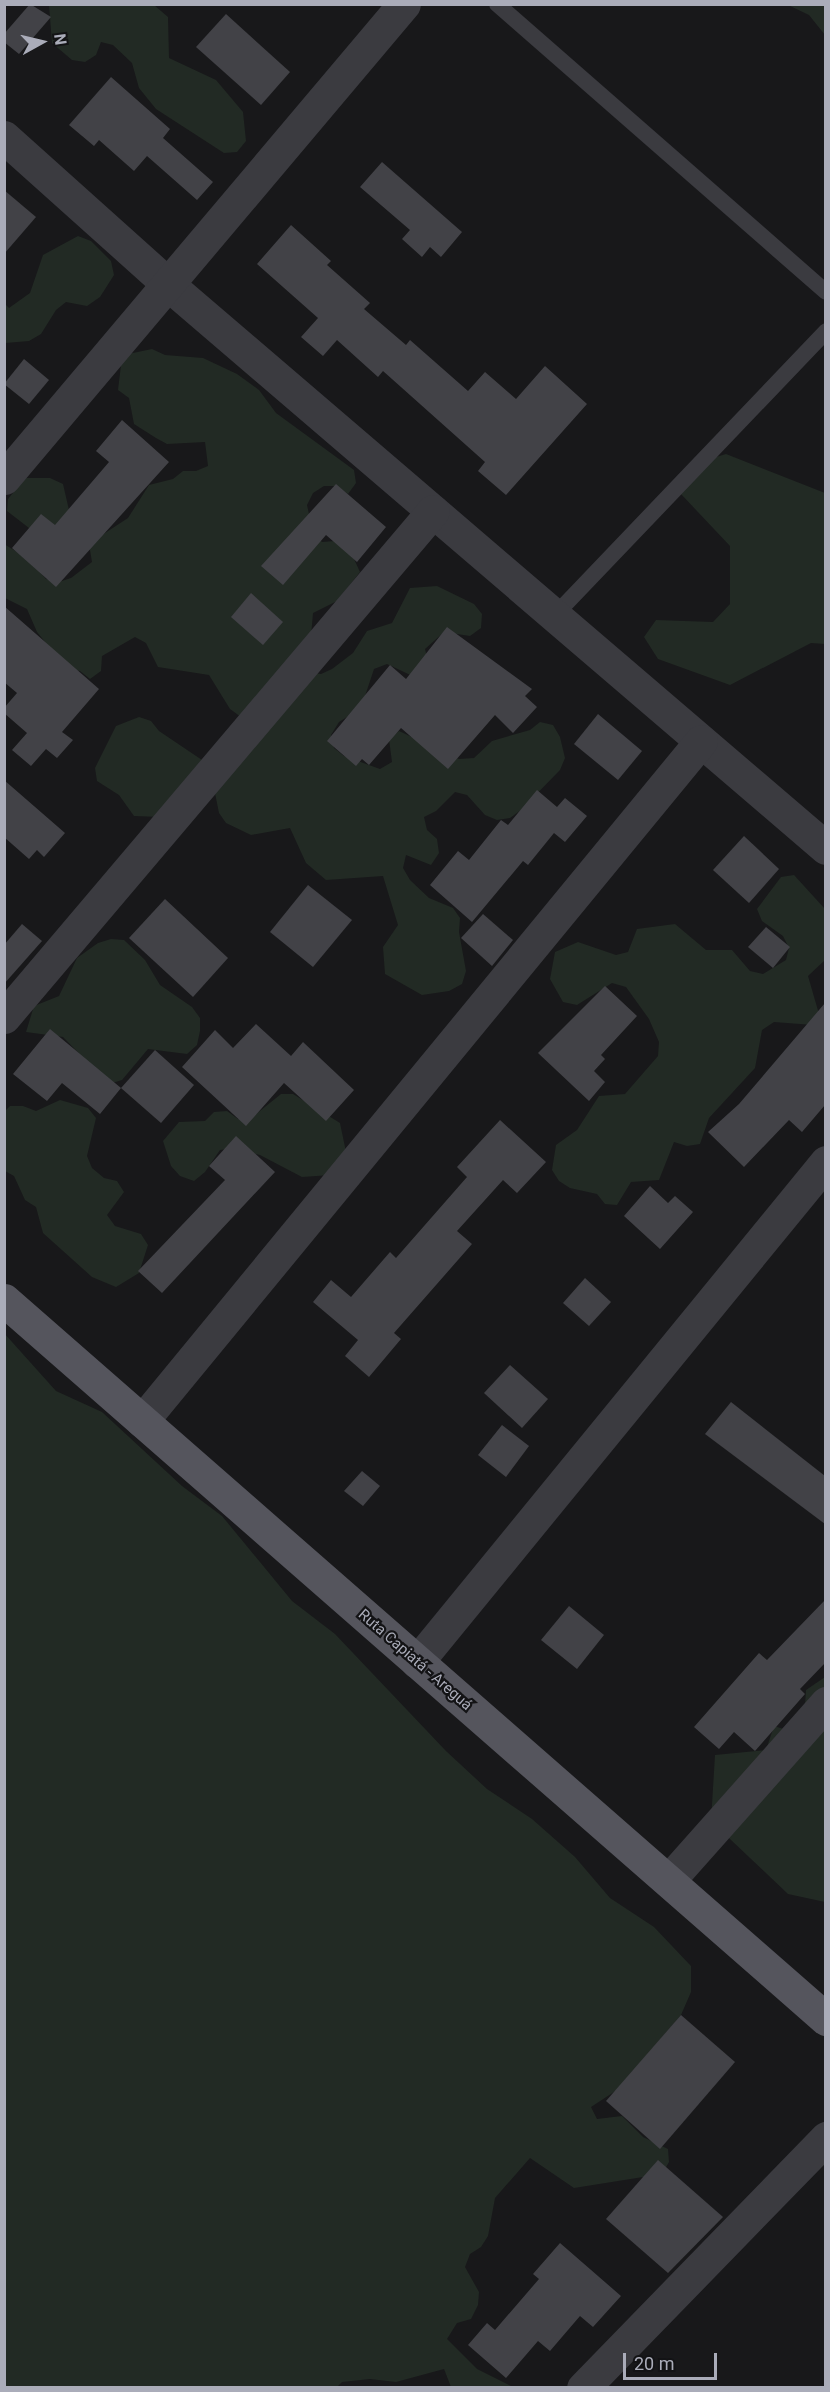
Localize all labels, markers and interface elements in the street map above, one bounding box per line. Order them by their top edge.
north arrow [12,12,72,72]
text: N [50,33,71,46]
street label: Ruta Capiatá - Areguá [355,1606,475,1714]
scale bar [626,2341,720,2379]
text: 20 m [634,2353,674,2374]

